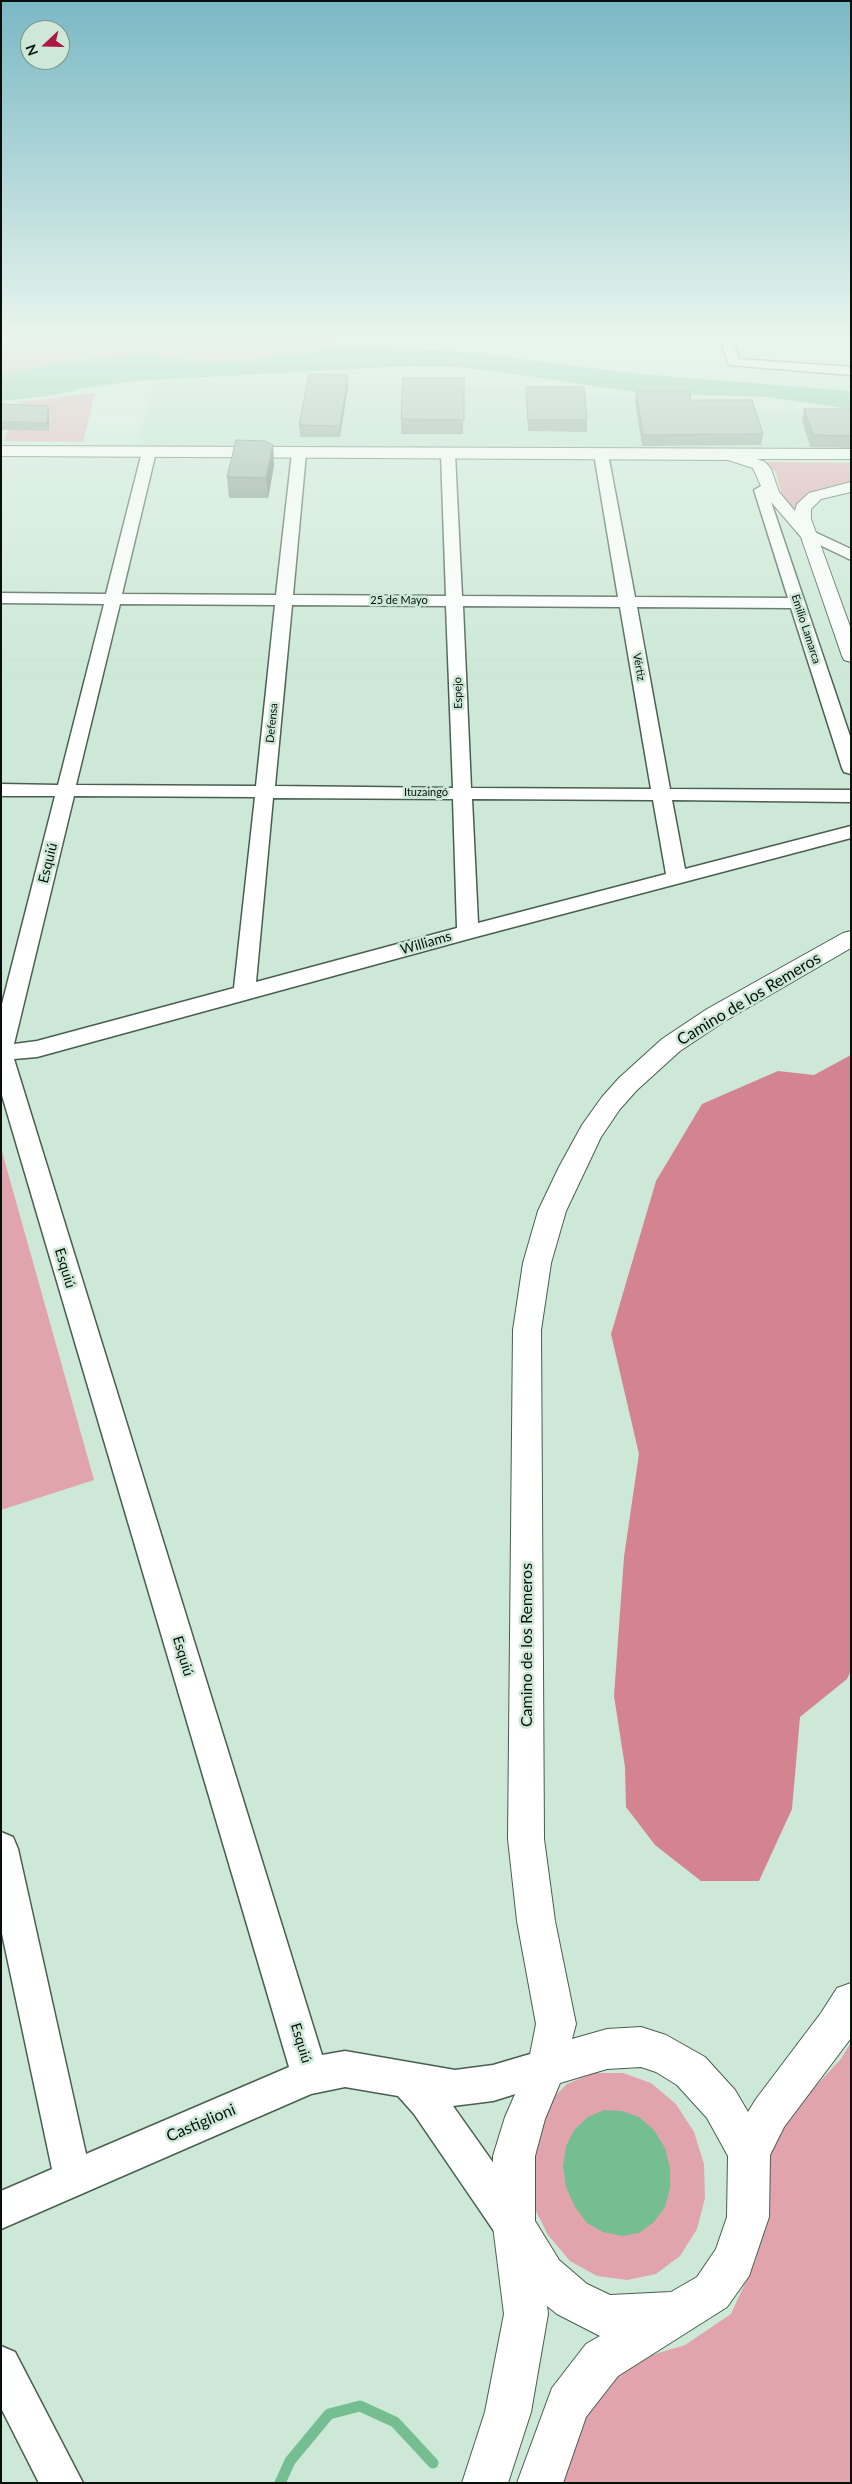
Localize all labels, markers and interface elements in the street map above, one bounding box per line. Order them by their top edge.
north arrow [20,20,70,70]
text: N [22,42,41,58]
street label: 25 de Mayo [370,593,428,607]
street label: Emilio Lamarca [789,593,823,665]
street label: Vértiz [630,652,648,682]
street label: Espejo [451,677,465,709]
street label: Defensa [263,702,281,744]
street label: Ituzaingó [404,785,448,799]
street label: Esquiú [35,841,61,885]
street label: Williams [399,928,453,958]
street label: Camino de los Remeros [674,948,824,1050]
street label: Esquiú [51,1246,79,1290]
street label: Camino de los Remeros [517,1563,537,1727]
street label: Esquiú [169,1634,197,1678]
street label: Esquiú [287,2021,315,2065]
street label: Castiglioni [164,2100,238,2146]

